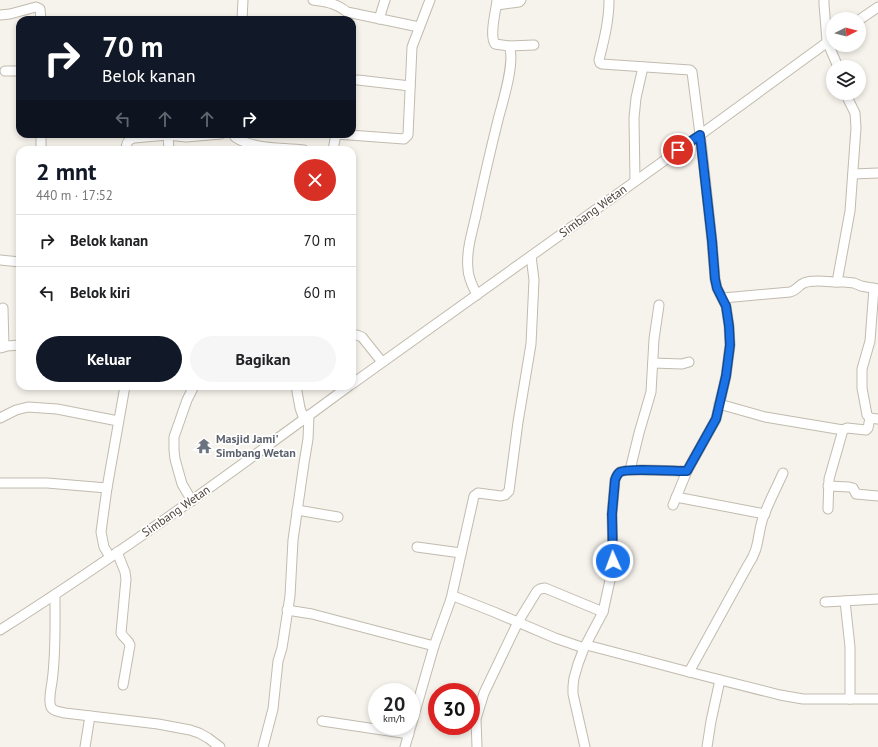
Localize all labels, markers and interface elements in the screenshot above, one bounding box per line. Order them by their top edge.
north arrow [826,12,866,52]
map controls [826,12,866,100]
text: 70 m [102,28,163,65]
icon: right [36,32,88,84]
button: layers [826,60,866,100]
text: Belok kanan [102,64,196,87]
icon: left [112,108,134,130]
icon: ahead [154,108,176,130]
icon: ahead [196,108,218,130]
icon: right [238,108,260,130]
pin [661,133,695,167]
icon: arrive [667,139,689,161]
text: 2 mnt [36,156,96,187]
button: close [294,159,336,201]
street label: Simbang Wetan [556,181,629,240]
text: 440 m · 17:52 [36,187,113,204]
icon: right [36,230,58,252]
text: Belok kanan [70,231,148,250]
text: 70 m [303,231,336,250]
icon: left [36,282,58,304]
text: Belok kiri [70,283,130,302]
text: 60 m [303,283,336,302]
button: Keluar [36,336,182,382]
button: Bagikan [190,336,336,382]
place label: Masjid Jami' Simbang Wetan [216,431,296,460]
temple icon: Masjid Jami' Simbang Wetan [195,437,213,455]
street label: Simbang Wetan [139,482,213,540]
position arrow [592,540,634,582]
speed limit sign: 30 [428,683,480,735]
text: 20 [383,691,405,717]
text: km/h [383,712,405,725]

